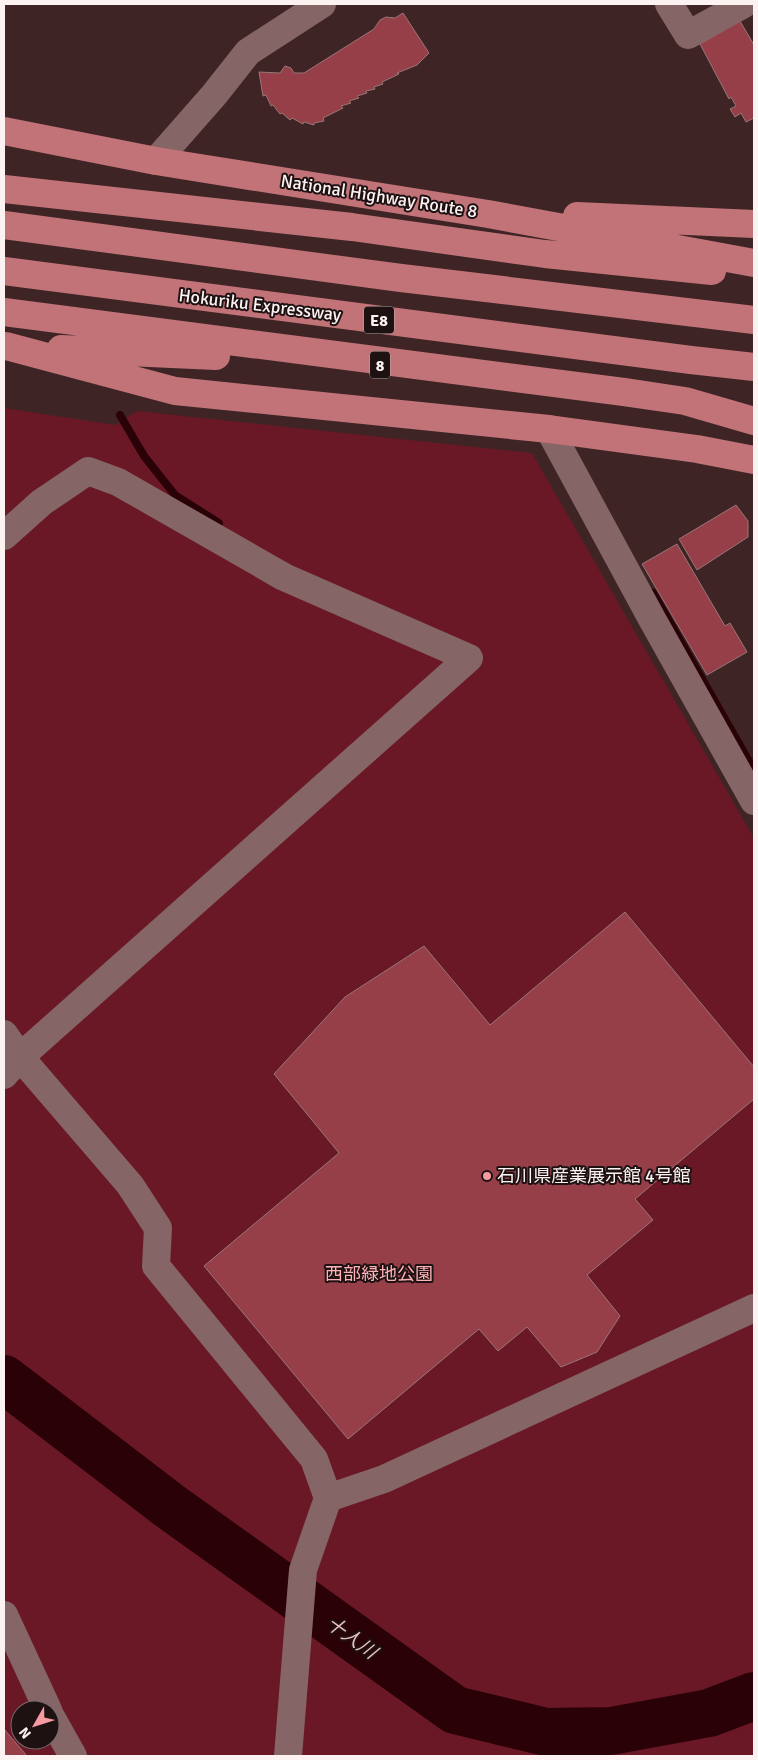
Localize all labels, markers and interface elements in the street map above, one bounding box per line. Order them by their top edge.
street label: National Highway Route 8 [279,170,479,222]
street label: Hokuriku Expressway [177,284,343,326]
road number: E8 [364,306,394,334]
road number: 8 [370,352,390,378]
place label: 石川県産業展示館 4号館 [497,1165,691,1187]
marker: 石川県産業展示館 4号館 [481,1170,493,1182]
park label: 西部緑地公園 [325,1263,433,1285]
water label: 十人川 [321,1611,383,1665]
north arrow [10,1700,60,1750]
text: N [16,1724,35,1742]

